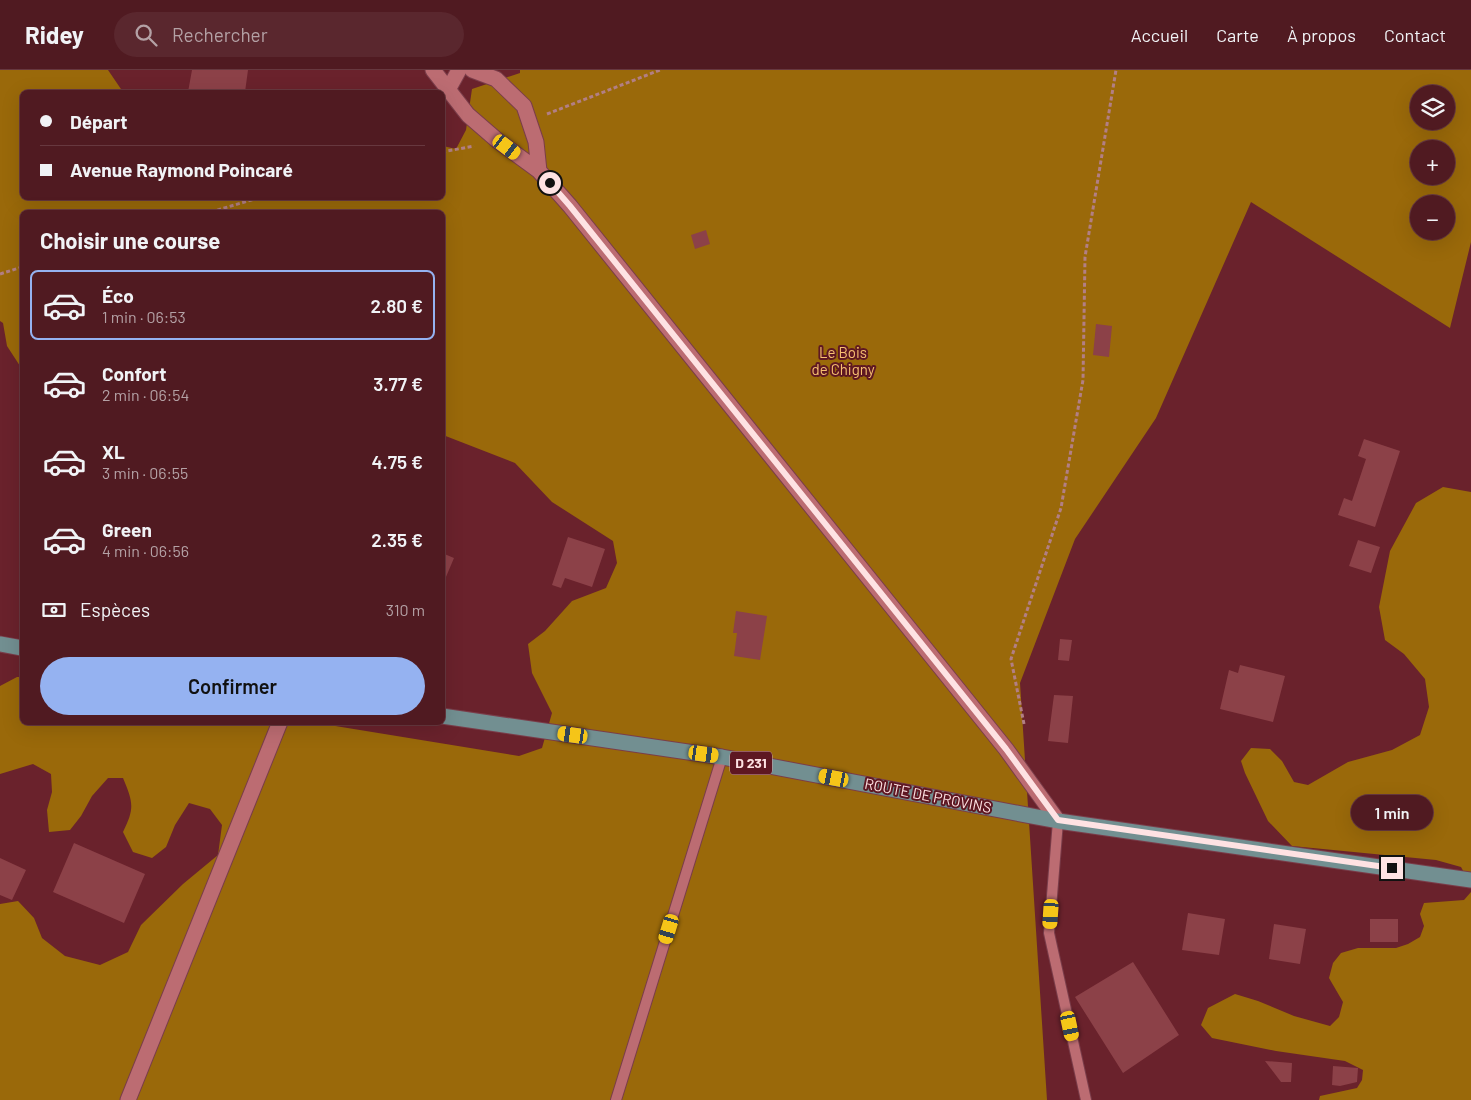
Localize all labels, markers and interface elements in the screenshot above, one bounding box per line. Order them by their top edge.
search box [114,12,464,57]
text: Ridey [25,20,84,49]
icon: search [132,21,160,49]
text: Rechercher [172,23,268,46]
text: Accueil [1131,24,1188,46]
text: Carte [1216,24,1259,46]
text: À propos [1287,24,1356,46]
text: Contact [1384,24,1446,46]
map controls [1410,85,1455,240]
button: layers [1410,85,1455,130]
text: Départ [70,110,128,133]
car [490,132,523,162]
button: + [1410,140,1455,185]
text: Avenue Raymond Poincaré [70,158,293,181]
route start [539,172,561,194]
button: − [1410,195,1455,240]
text: Choisir une course [40,227,220,253]
icon: car [42,283,87,328]
text: Éco [102,284,134,307]
text: 2.80 € [371,294,423,317]
text: 1 min · 06:53 [102,307,186,326]
park label: Le Bois de Chigny [811,343,875,378]
icon: car [42,361,87,406]
text: Confort [102,362,166,385]
text: 3.77 € [373,372,423,395]
text: 2 min · 06:54 [102,385,189,404]
icon: car [42,439,87,484]
text: XL [102,440,125,463]
text: 4.75 € [371,450,423,473]
text: 3 min · 06:55 [102,463,188,482]
icon: car [42,517,87,562]
text: Green [102,518,152,541]
text: 2.35 € [371,528,423,551]
text: 4 min · 06:56 [102,541,189,560]
icon: cash [40,596,68,624]
text: Espèces [80,598,150,621]
text: 310 m [386,600,425,619]
button: Confirmer [40,657,425,715]
car [557,725,588,745]
car [688,744,719,764]
road number: D 231 [730,751,772,774]
car [817,768,850,788]
street label: ROUTE DE PROVINS [863,774,993,816]
callout: 1 min [1351,796,1433,830]
text: 1 min [1375,803,1409,822]
route end [1381,857,1403,879]
car [1042,899,1059,929]
car [657,912,680,946]
car [1059,1010,1080,1042]

